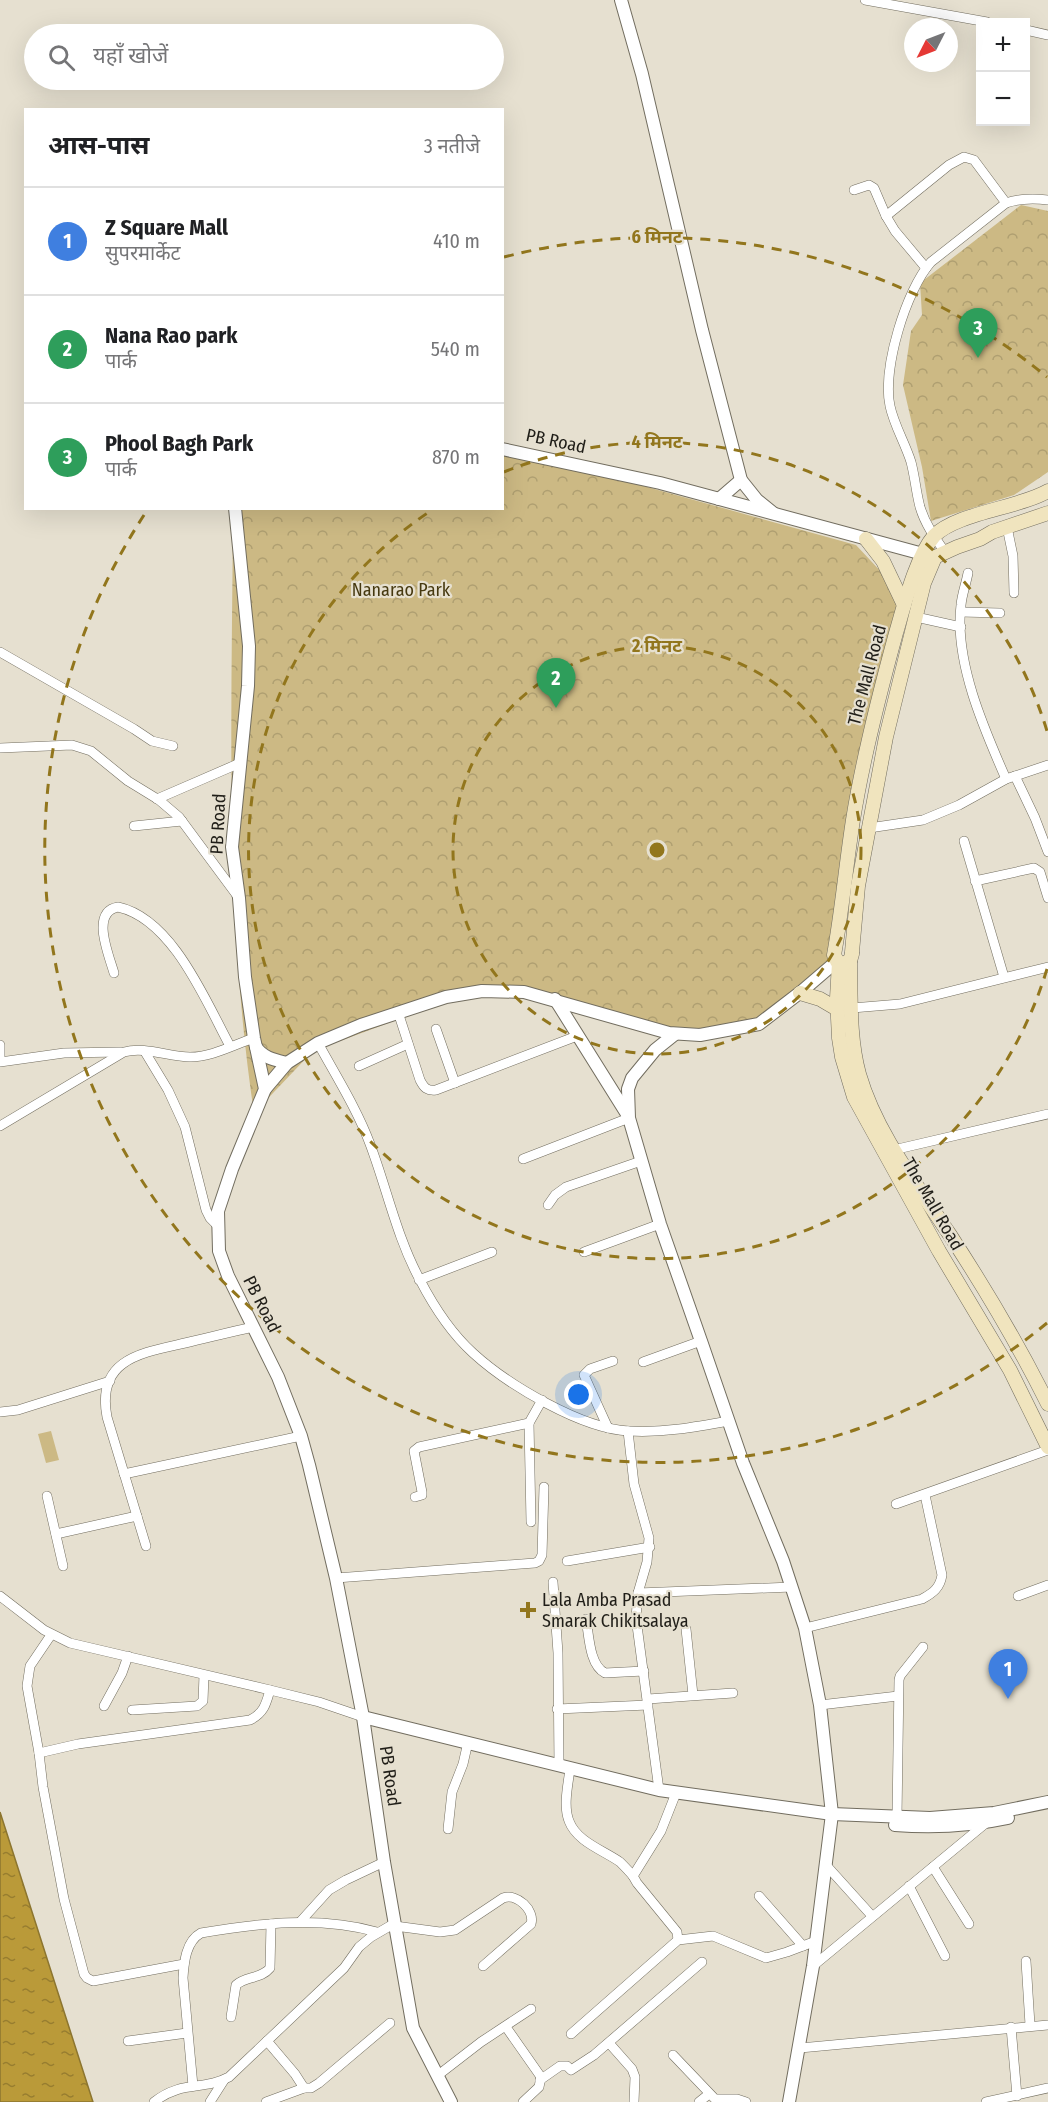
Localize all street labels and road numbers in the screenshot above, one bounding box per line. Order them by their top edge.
street label: PB Road [524,424,588,458]
street label: The Mall Road [843,622,891,728]
street label: PB Road [205,793,231,855]
street label: The Mall Road [898,1154,968,1254]
street label: PB Road [238,1272,286,1336]
street label: PB Road [375,1744,405,1808]

